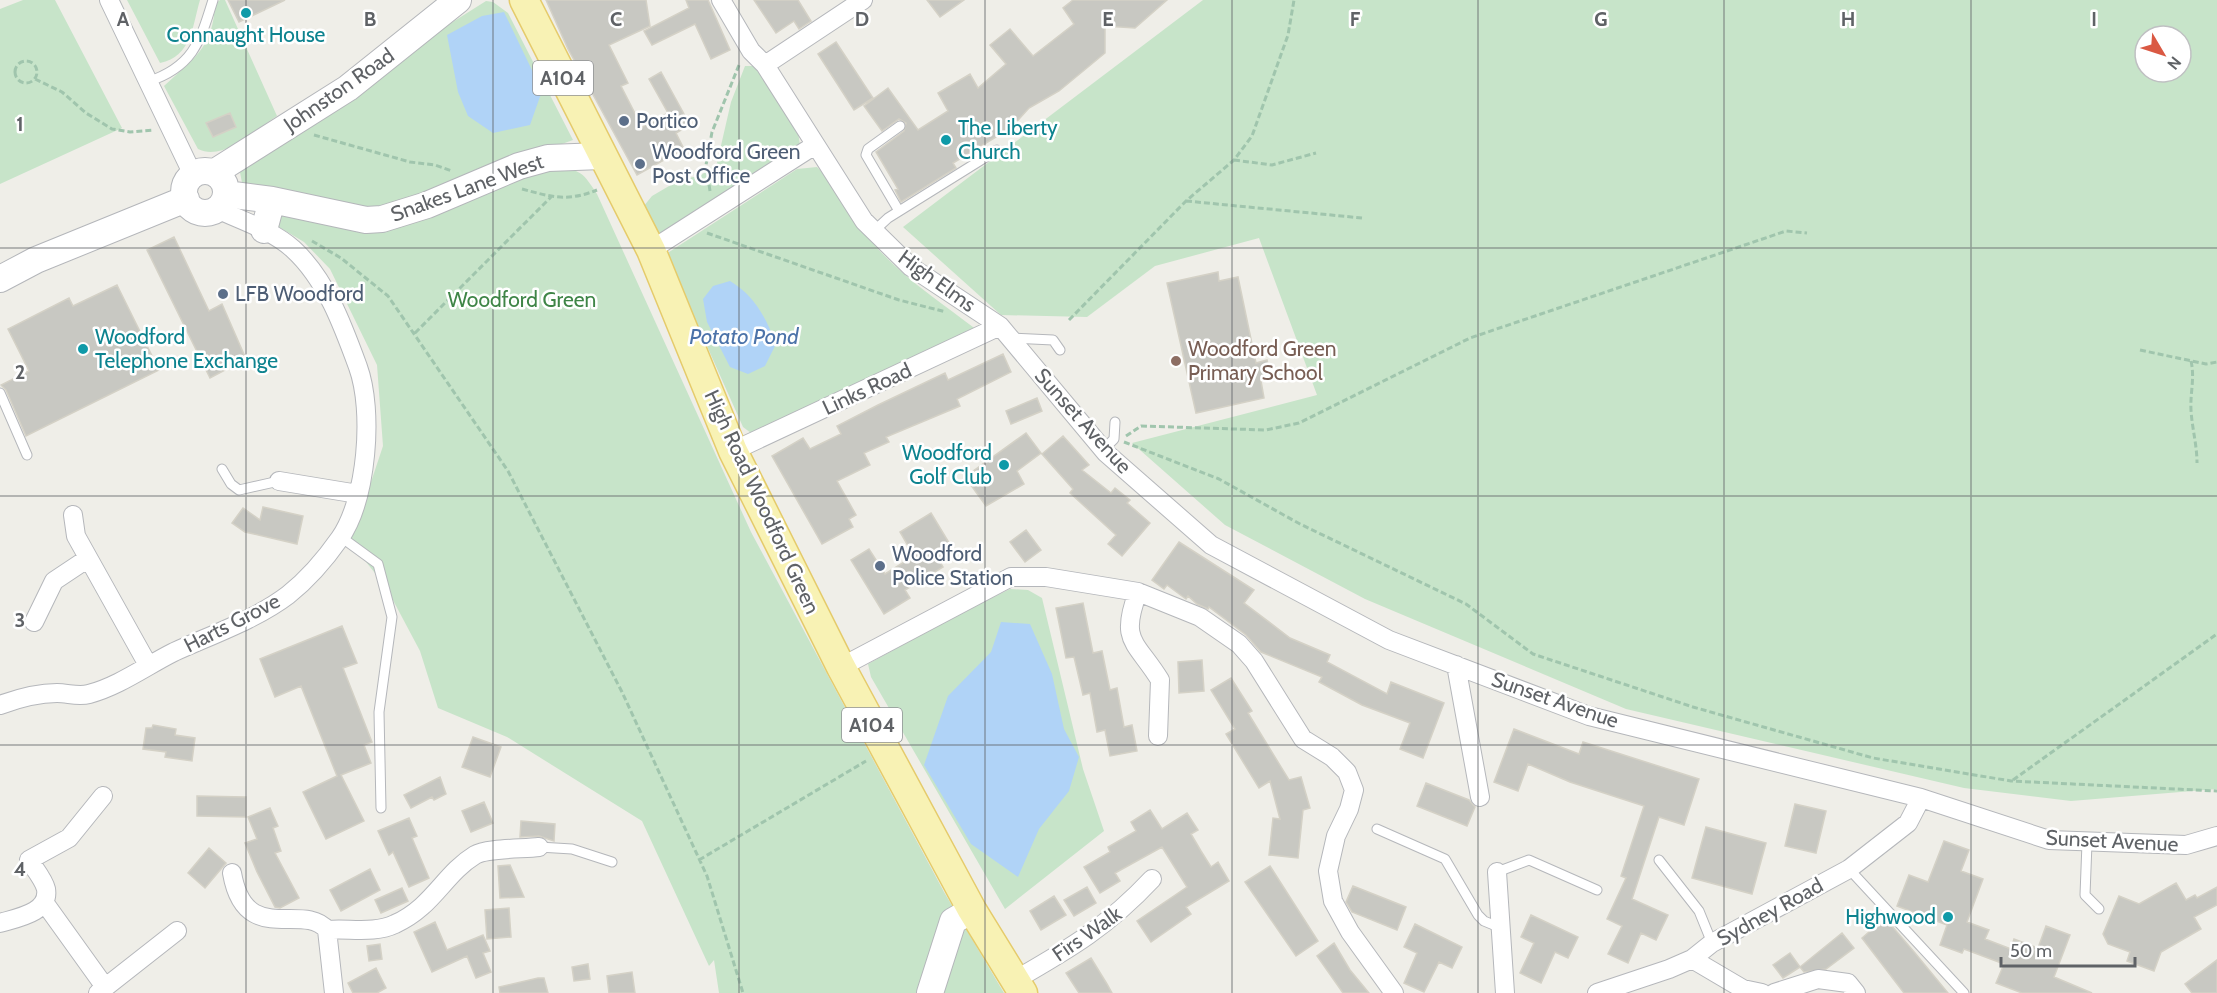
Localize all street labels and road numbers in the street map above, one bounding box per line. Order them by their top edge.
street label: Johnston Road [278,42,399,137]
road number: A104 [533,61,593,95]
street label: Snakes Lane West [387,148,546,227]
street label: High Elms [894,244,981,317]
street label: Links Road [818,357,915,420]
street label: Sunset Avenue [1030,363,1137,479]
street label: High Road Woodford Green [699,386,825,618]
street label: Harts Grove [180,588,284,657]
street label: Sunset Avenue [1488,666,1622,733]
road number: A104 [842,708,902,742]
street label: Sunset Avenue [2045,825,2179,856]
street label: Sydney Road [1712,872,1827,951]
street label: Firs Walk [1047,900,1127,966]

